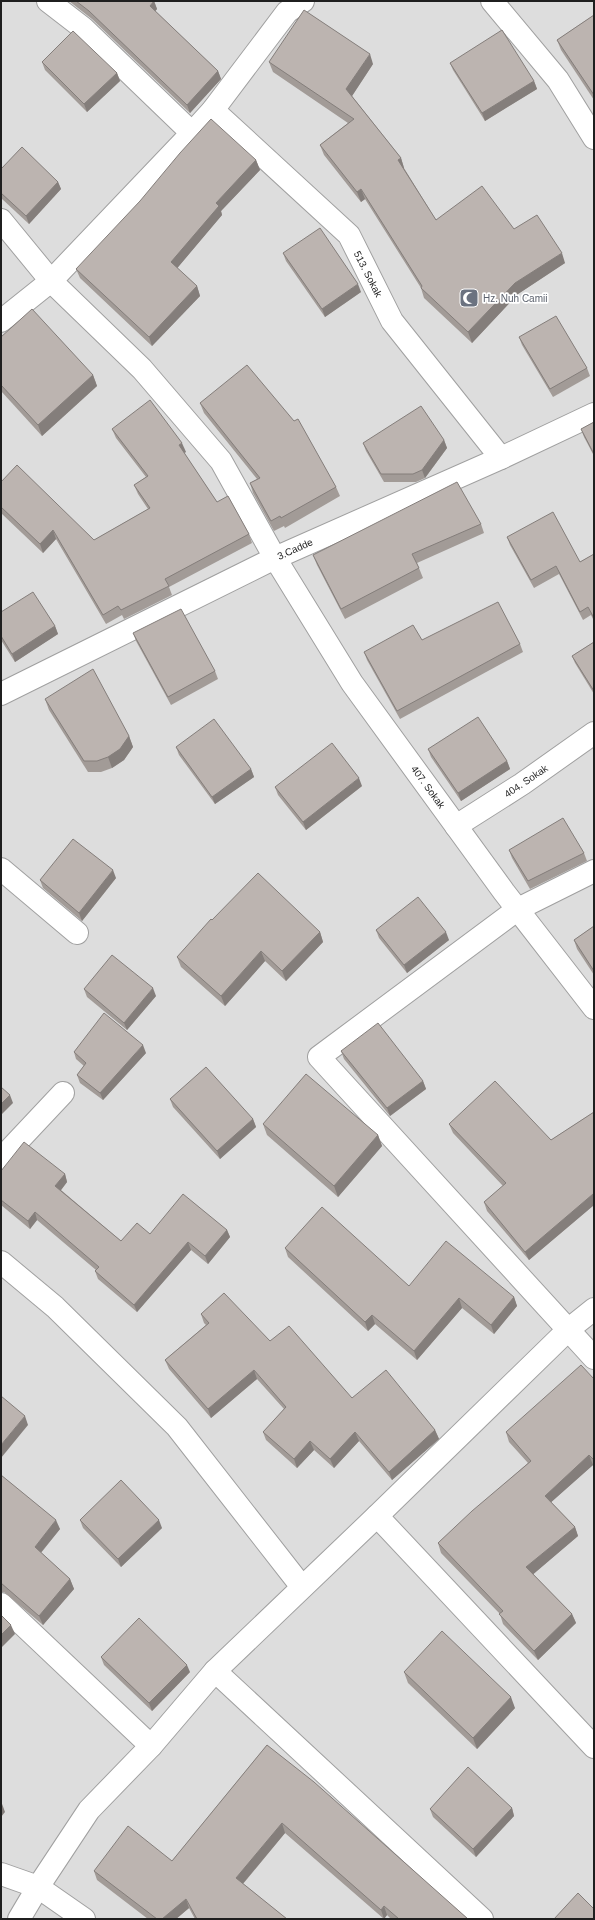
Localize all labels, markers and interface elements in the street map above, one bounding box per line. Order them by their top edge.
street label: 513. Sokak [352,249,385,300]
mosque icon: Hz. Nuh Camii [458,287,480,309]
place label: Hz. Nuh Camii [483,293,547,304]
street label: 3.Cadde [275,536,315,562]
street label: 404. Sokak [502,762,551,800]
street label: 407. Sokak [409,764,448,811]

